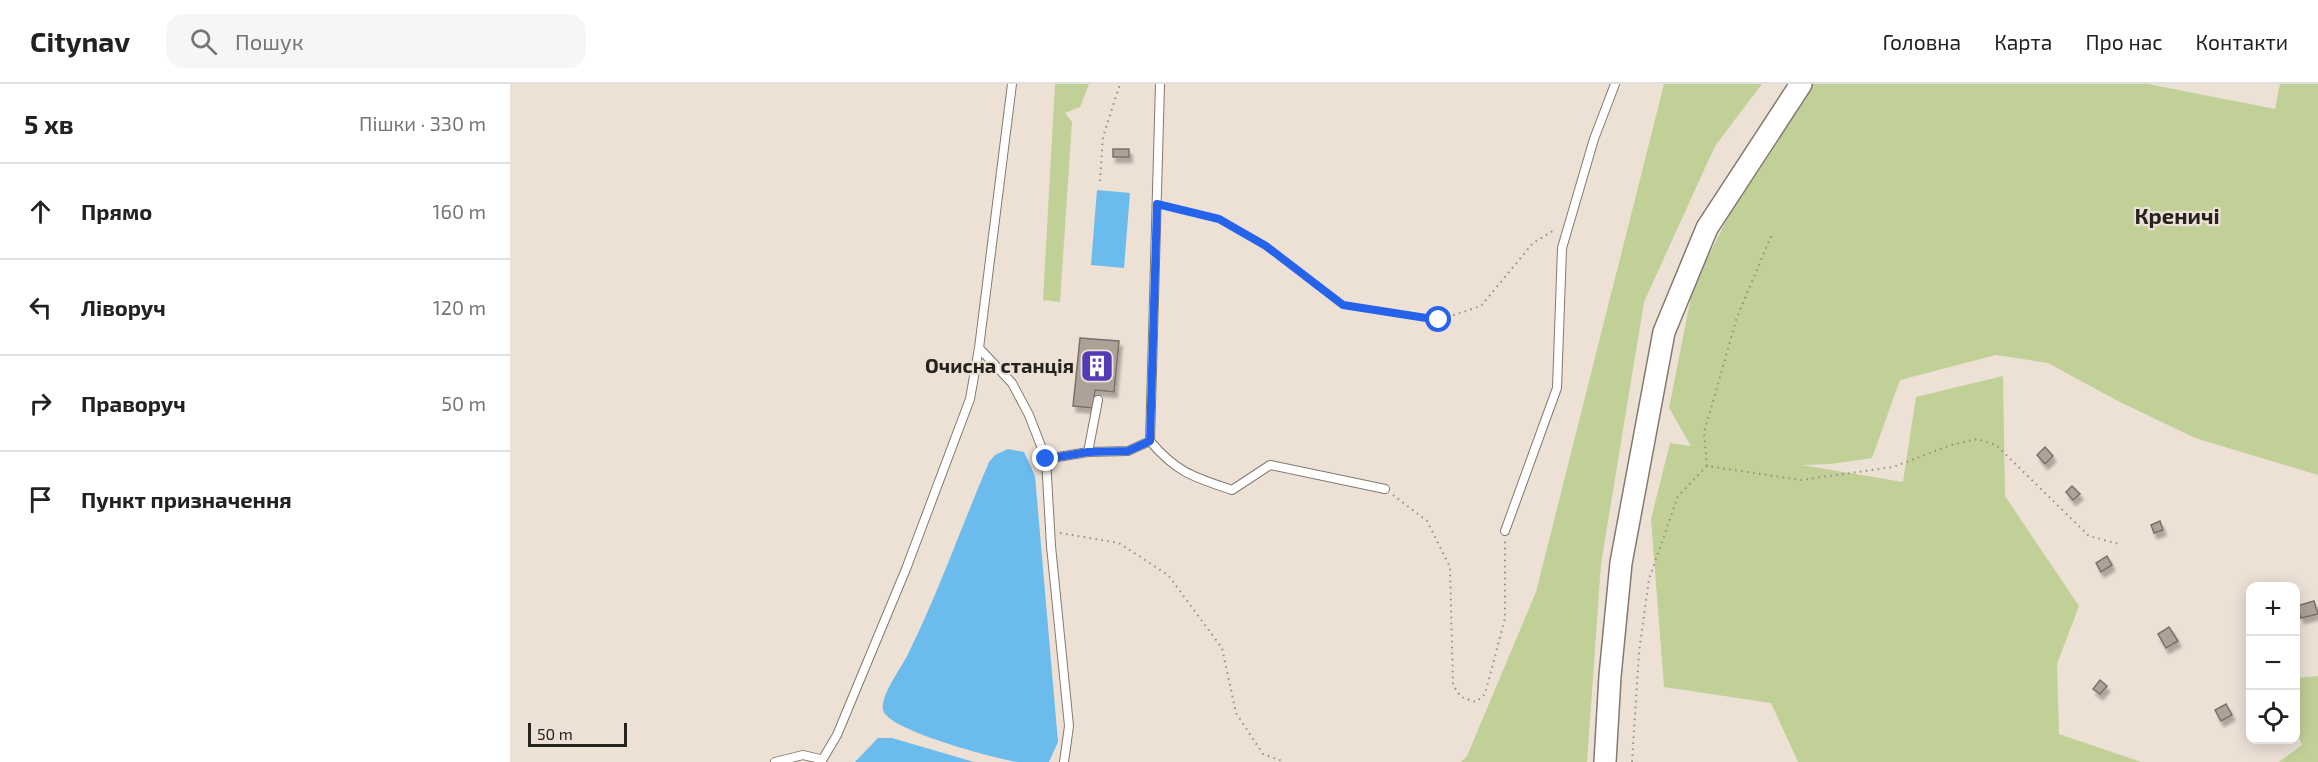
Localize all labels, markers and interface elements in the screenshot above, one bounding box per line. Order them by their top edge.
search box [166,14,586,68]
text: Citynav [30,24,130,58]
icon: search [187,25,220,58]
text: Пошук [235,28,304,54]
text: Головна [1882,29,1961,54]
text: Карта [1994,29,2052,54]
text: Про нас [2085,29,2163,54]
text: Контакти [2196,29,2288,54]
text: 5 хв [24,108,74,139]
text: Пішки · 330 m [359,111,486,135]
icon: ahead [24,195,57,228]
text: Прямо [81,198,152,224]
text: 160 m [433,199,486,223]
district label: Креничі [2134,202,2220,228]
icon: left [24,291,57,324]
text: Ліворуч [81,294,166,320]
text: 120 m [433,295,486,319]
route start [1425,306,1451,332]
building icon: Очисна станція [1079,348,1115,384]
place label: Очисна станція [925,353,1074,377]
icon: right [24,387,57,420]
text: Праворуч [81,390,186,416]
text: 50 m [441,391,486,415]
route end [1032,445,1058,471]
icon: arrive [24,483,57,516]
text: Пункт призначення [81,486,292,512]
map controls [2246,582,2300,744]
button: + [2246,582,2300,636]
button: − [2246,636,2300,690]
button: locate [2246,690,2300,744]
scale bar [528,720,627,748]
text: 50 m [537,724,573,743]

